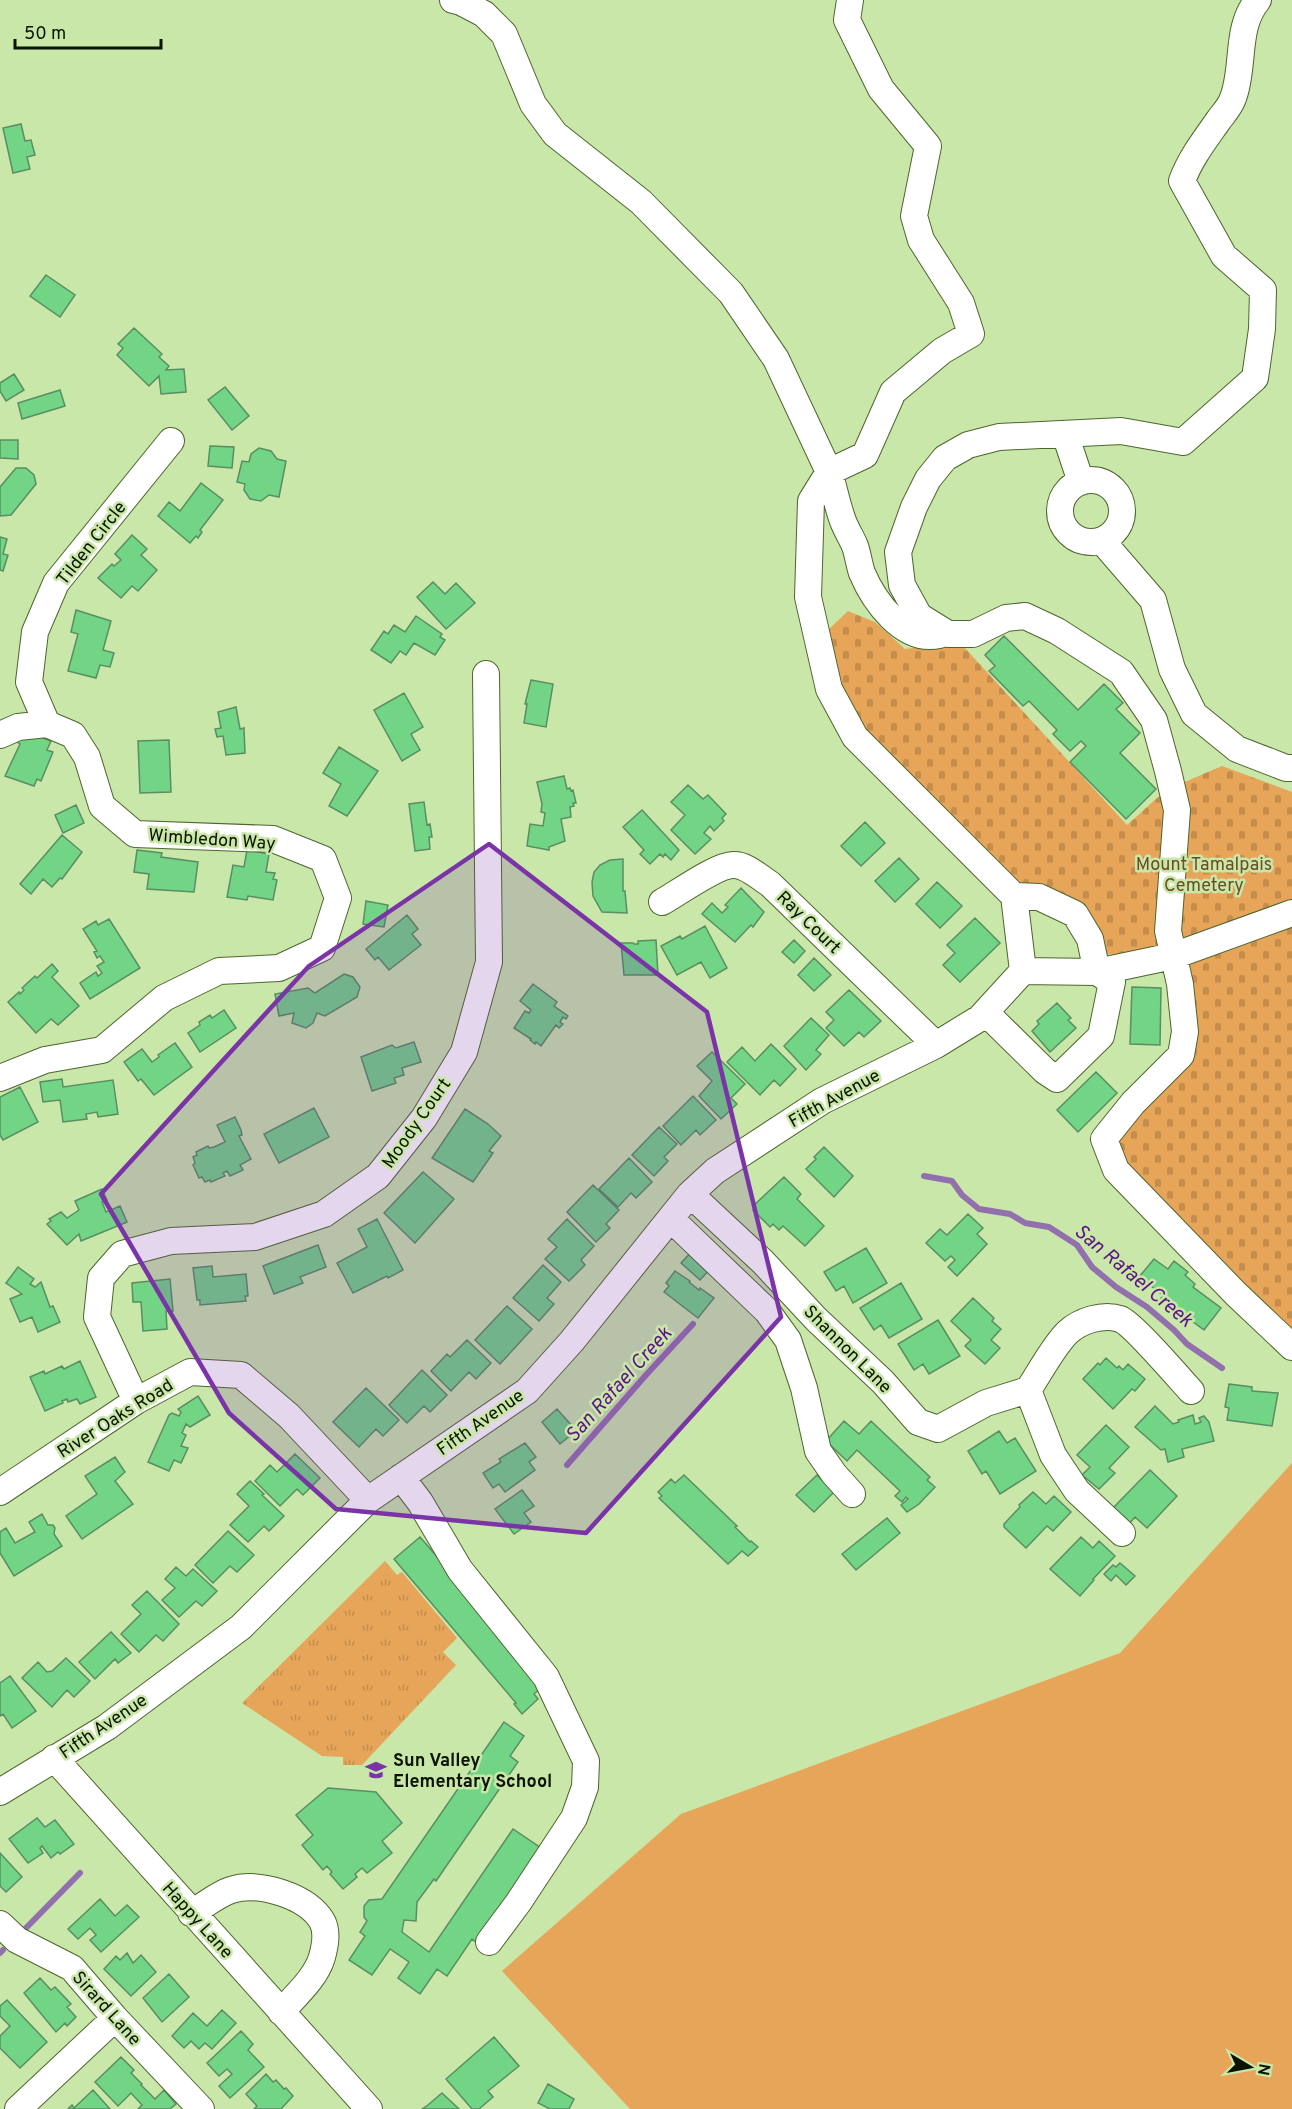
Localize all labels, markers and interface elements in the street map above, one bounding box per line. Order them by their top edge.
scale bar [15,12,160,50]
text: 50 m [24,23,66,46]
street label: Tilden Circle [52,497,132,591]
street label: Wimbledon Way [148,825,276,856]
park label: Mount Tamalpais Cemetery [1136,854,1272,898]
street label: Ray Court [771,887,845,960]
street label: Fifth Avenue [785,1065,885,1134]
street label: Moody Court [378,1074,457,1174]
water label: San Rafael Creek [1068,1219,1198,1334]
street label: Shannon Lane [798,1301,896,1399]
water label: San Rafael Creek [561,1321,679,1449]
street label: River Oaks Road [53,1374,178,1464]
street label: Fifth Avenue [433,1385,529,1462]
street label: Fifth Avenue [56,1689,152,1765]
place label: Sun Valley Elementary School [393,1750,552,1794]
school or university icon: Sun Valley Elementary School [364,1758,388,1782]
street label: Happy Lane [156,1878,237,1964]
street label: Sirard Lane [66,1967,145,2051]
north arrow [1220,2037,1280,2097]
text: N [1252,2062,1274,2077]

